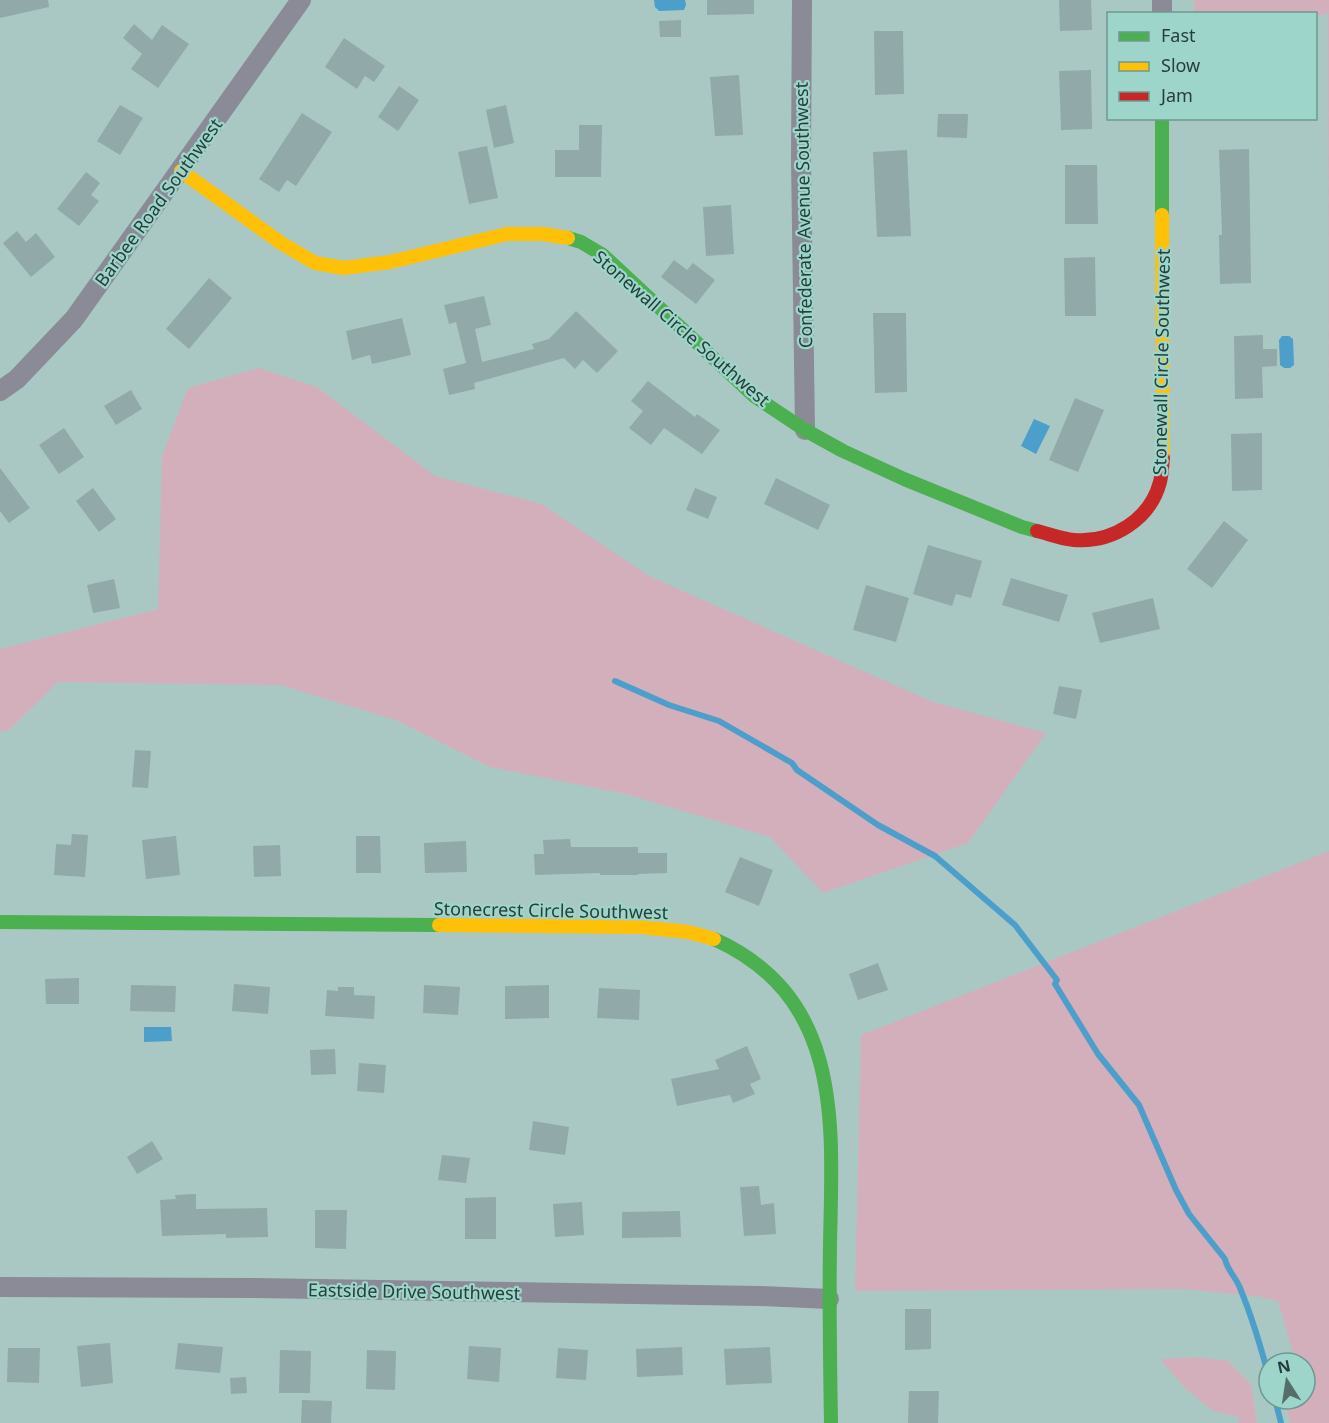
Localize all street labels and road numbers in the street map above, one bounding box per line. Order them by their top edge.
street label: Confederate Avenue Southwest [789,81,817,348]
street label: Barbee Road Southwest [89,113,227,291]
street label: Stonewall Circle Southwest [589,245,776,412]
street label: Stonewall Circle Southwest [1147,248,1175,475]
street label: Stonecrest Circle Southwest [434,896,669,924]
street label: Eastside Drive Southwest [308,1277,521,1305]

